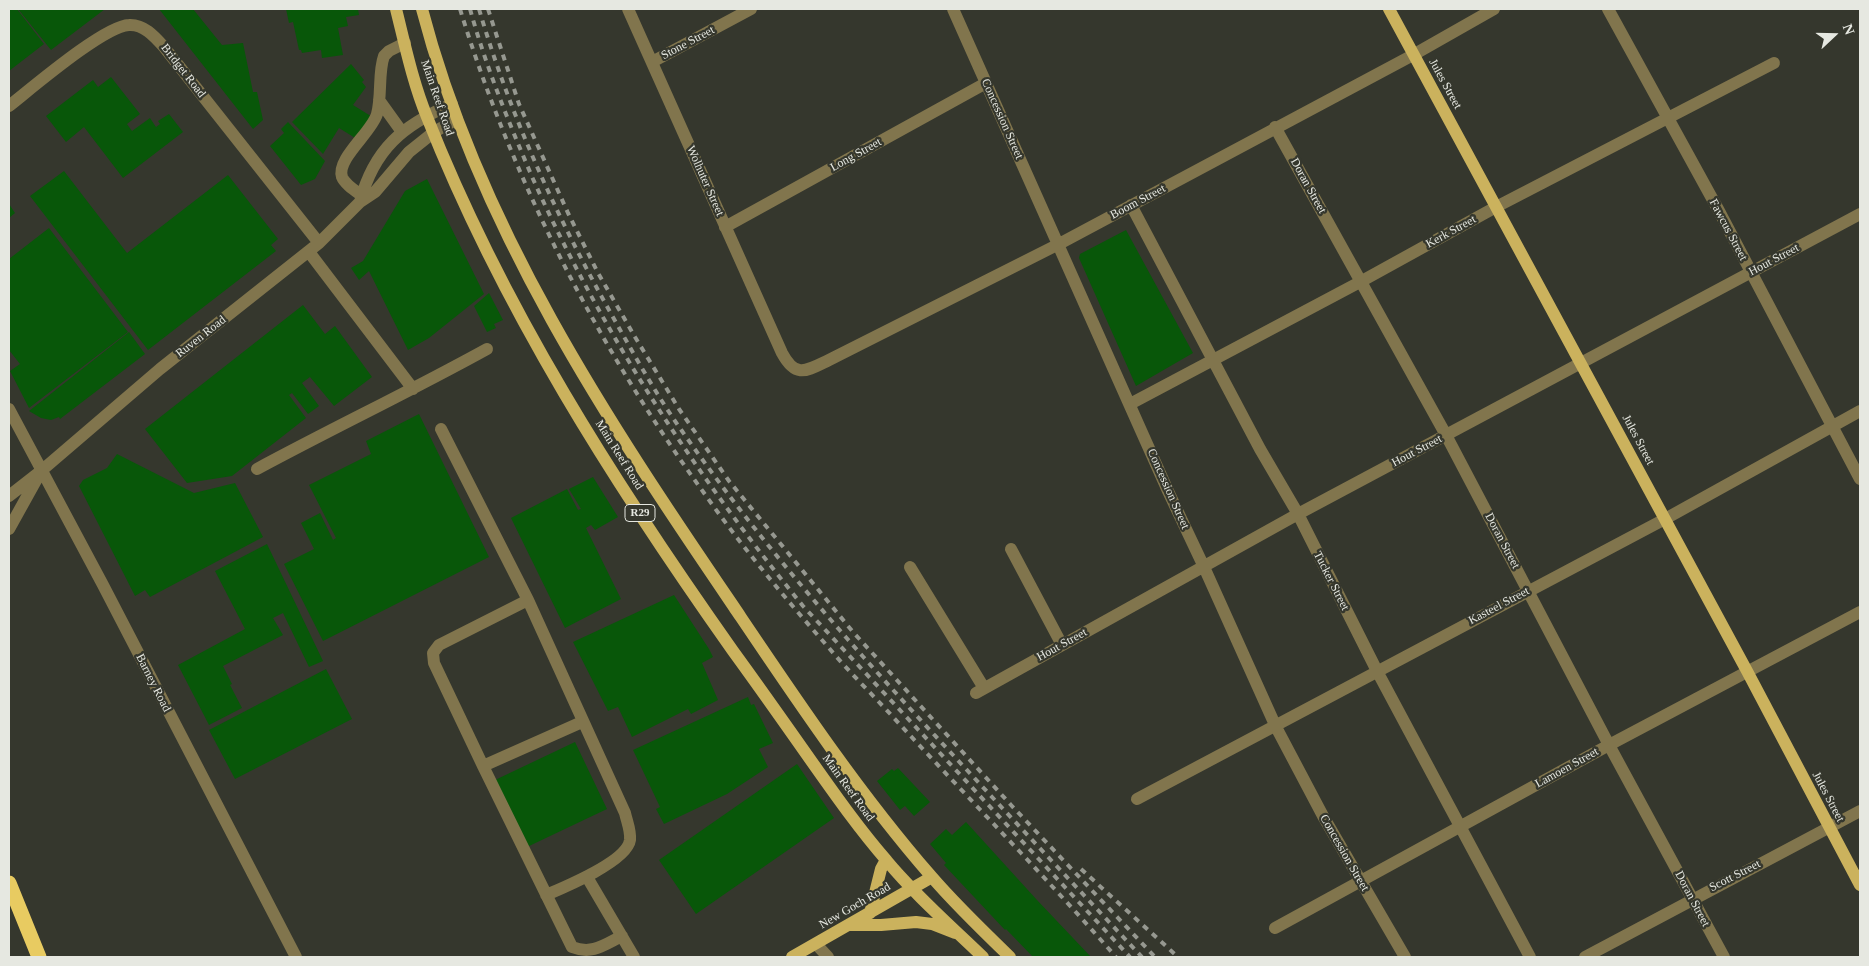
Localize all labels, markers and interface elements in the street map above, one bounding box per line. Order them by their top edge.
north arrow [1809,10,1859,60]
text: N [1840,22,1857,37]
street label: Stone Street [659,23,717,63]
street label: Bridget Road [158,41,208,101]
street label: Jules Street [1425,56,1465,112]
street label: Main Reef Road [417,58,457,138]
street label: Concession Street [978,77,1026,161]
street label: Long Street [828,135,884,175]
street label: Wolhuter Street [683,144,727,218]
street label: Doran Street [1287,156,1329,216]
street label: Boom Street [1108,181,1168,223]
street label: Fawcus Street [1706,197,1750,263]
street label: Kerk Street [1423,212,1479,252]
street label: Hout Street [1746,241,1802,279]
street label: Ruven Road [173,313,229,361]
street label: Jules Street [1619,412,1657,468]
street label: Main Reef Road [592,418,646,492]
street label: Hout Street [1389,432,1445,470]
street label: Concession Street [1144,447,1192,531]
road number: R29 [625,504,655,522]
street label: Doran Street [1481,511,1523,571]
street label: Tucker Street [1310,549,1352,613]
street label: Kasteel Street [1466,584,1532,628]
street label: Hout Street [1034,625,1090,665]
street label: Barney Road [132,652,174,714]
street label: Lamoen Street [1533,745,1601,791]
street label: Main Reef Road [819,752,877,824]
street label: Jules Street [1809,769,1847,825]
street label: Concession Street [1316,812,1372,894]
street label: Scott Street [1707,857,1763,895]
street label: Doran Street [1671,869,1713,929]
street label: New Goch Road [817,880,893,932]

